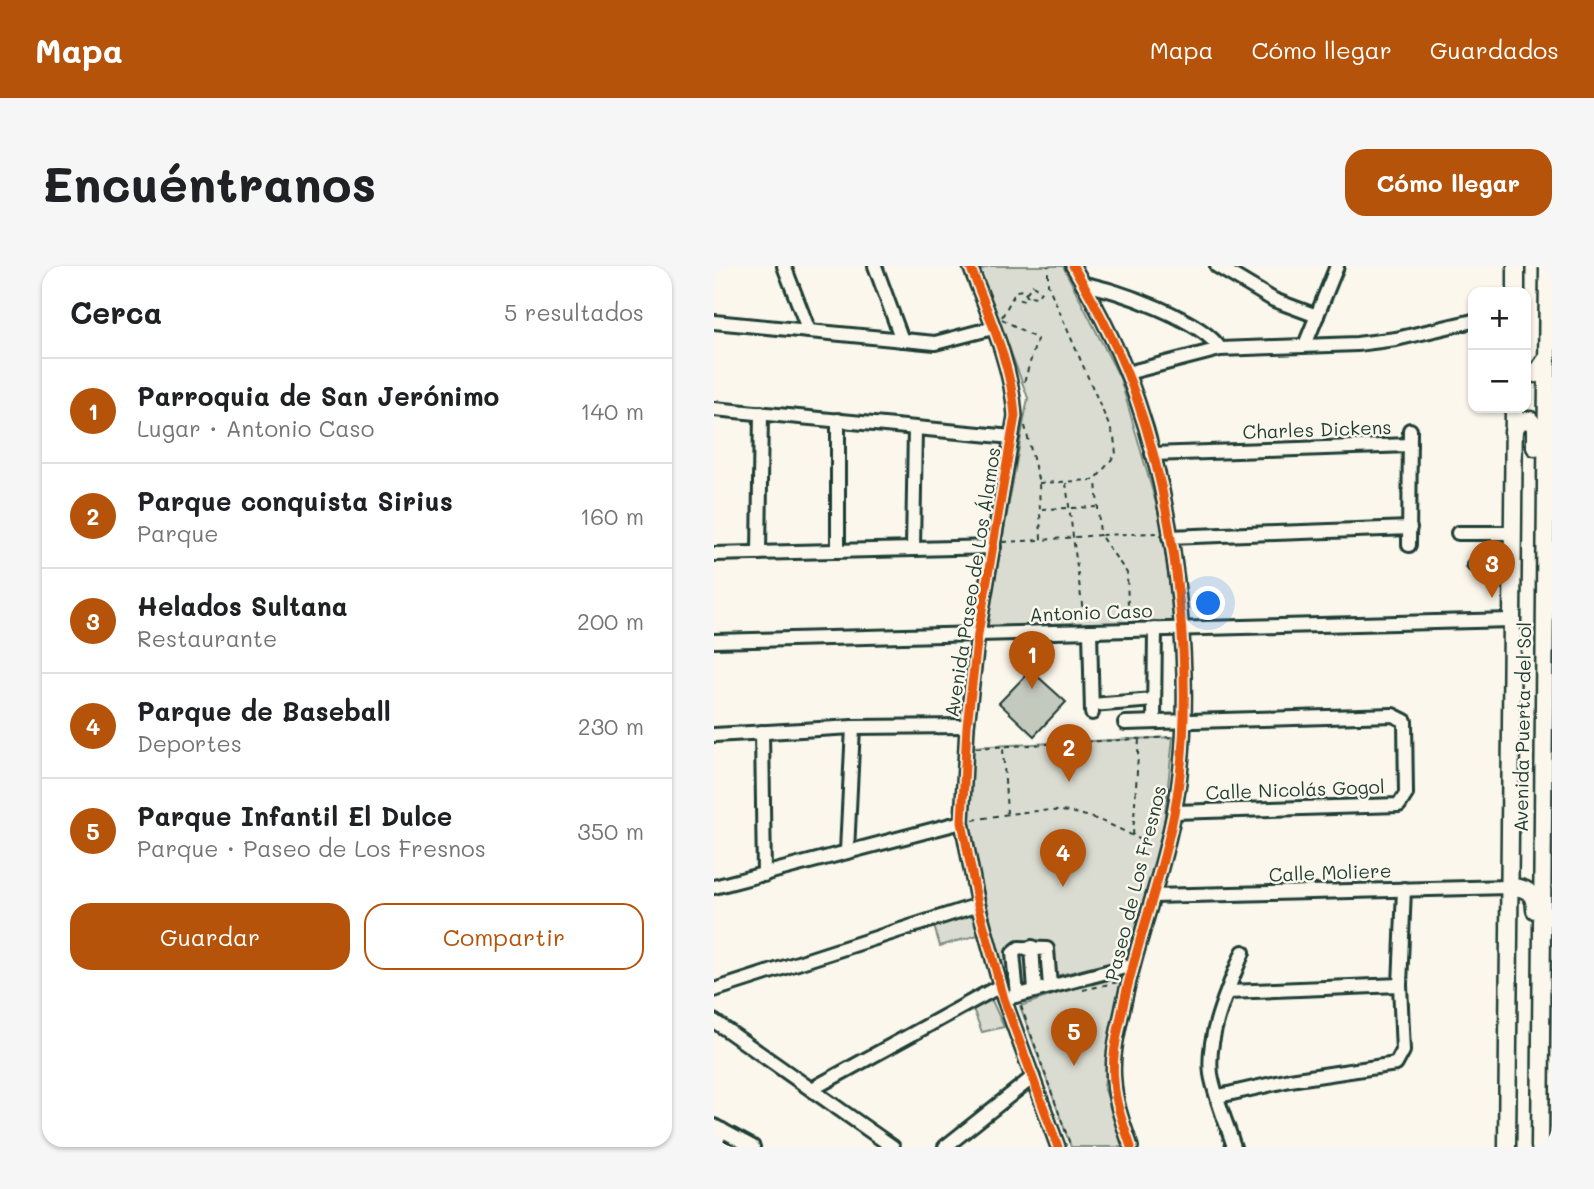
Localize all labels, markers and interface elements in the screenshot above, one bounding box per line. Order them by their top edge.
text: Mapa [35,28,123,71]
text: Mapa [1150,34,1214,65]
text: Cómo llegar [1252,34,1392,65]
text: Guardados [1430,34,1559,65]
button: Cómo llegar [1345,149,1552,216]
text: Encuéntranos [42,151,376,214]
map controls [1468,287,1531,413]
button: + [1468,287,1531,350]
text: Cerca [70,292,162,332]
text: 5 resultados [504,297,644,327]
button: − [1468,350,1531,413]
text: Parroquia de San Jerónimo [137,379,499,413]
text: 1 [88,396,98,426]
text: 140 m [580,396,644,426]
text: Lugar · Antonio Caso [137,413,374,443]
street label: Charles Dickens [1242,414,1392,444]
street label: Avenida Paseo de Los Álamos [938,445,1006,719]
text: Parque conquista Sirius [137,484,453,518]
text: 2 [87,501,99,531]
text: 160 m [580,501,644,531]
text: Parque [137,518,219,548]
pin: 3 [1469,540,1515,598]
your location [1191,586,1225,620]
text: Helados Sultana [137,589,348,623]
street label: Antonio Caso [1029,597,1153,627]
text: 3 [86,606,100,636]
text: 200 m [577,606,644,636]
street label: Avenida Puerta del Sol [1508,622,1536,832]
text: Restaurante [137,623,277,653]
pin: 1 [1009,631,1055,689]
text: Parque de Baseball [137,694,391,728]
text: 4 [86,711,100,741]
text: 230 m [578,711,644,741]
pin: 2 [1046,724,1092,782]
text: Deportes [137,728,242,758]
street label: Calle Nicolás Gogol [1205,773,1385,805]
street label: Paseo de Los Fresnos [1099,783,1171,983]
text: Parque Infantil El Dulce [137,799,452,833]
text: 5 [86,816,100,846]
text: 350 m [577,816,644,846]
pin: 4 [1040,829,1086,887]
text: Parque · Paseo de Los Fresnos [137,833,486,863]
street label: Calle Moliere [1268,857,1392,887]
button: Guardar [70,903,350,970]
button: Compartir [364,903,644,970]
pin: 5 [1051,1008,1097,1066]

